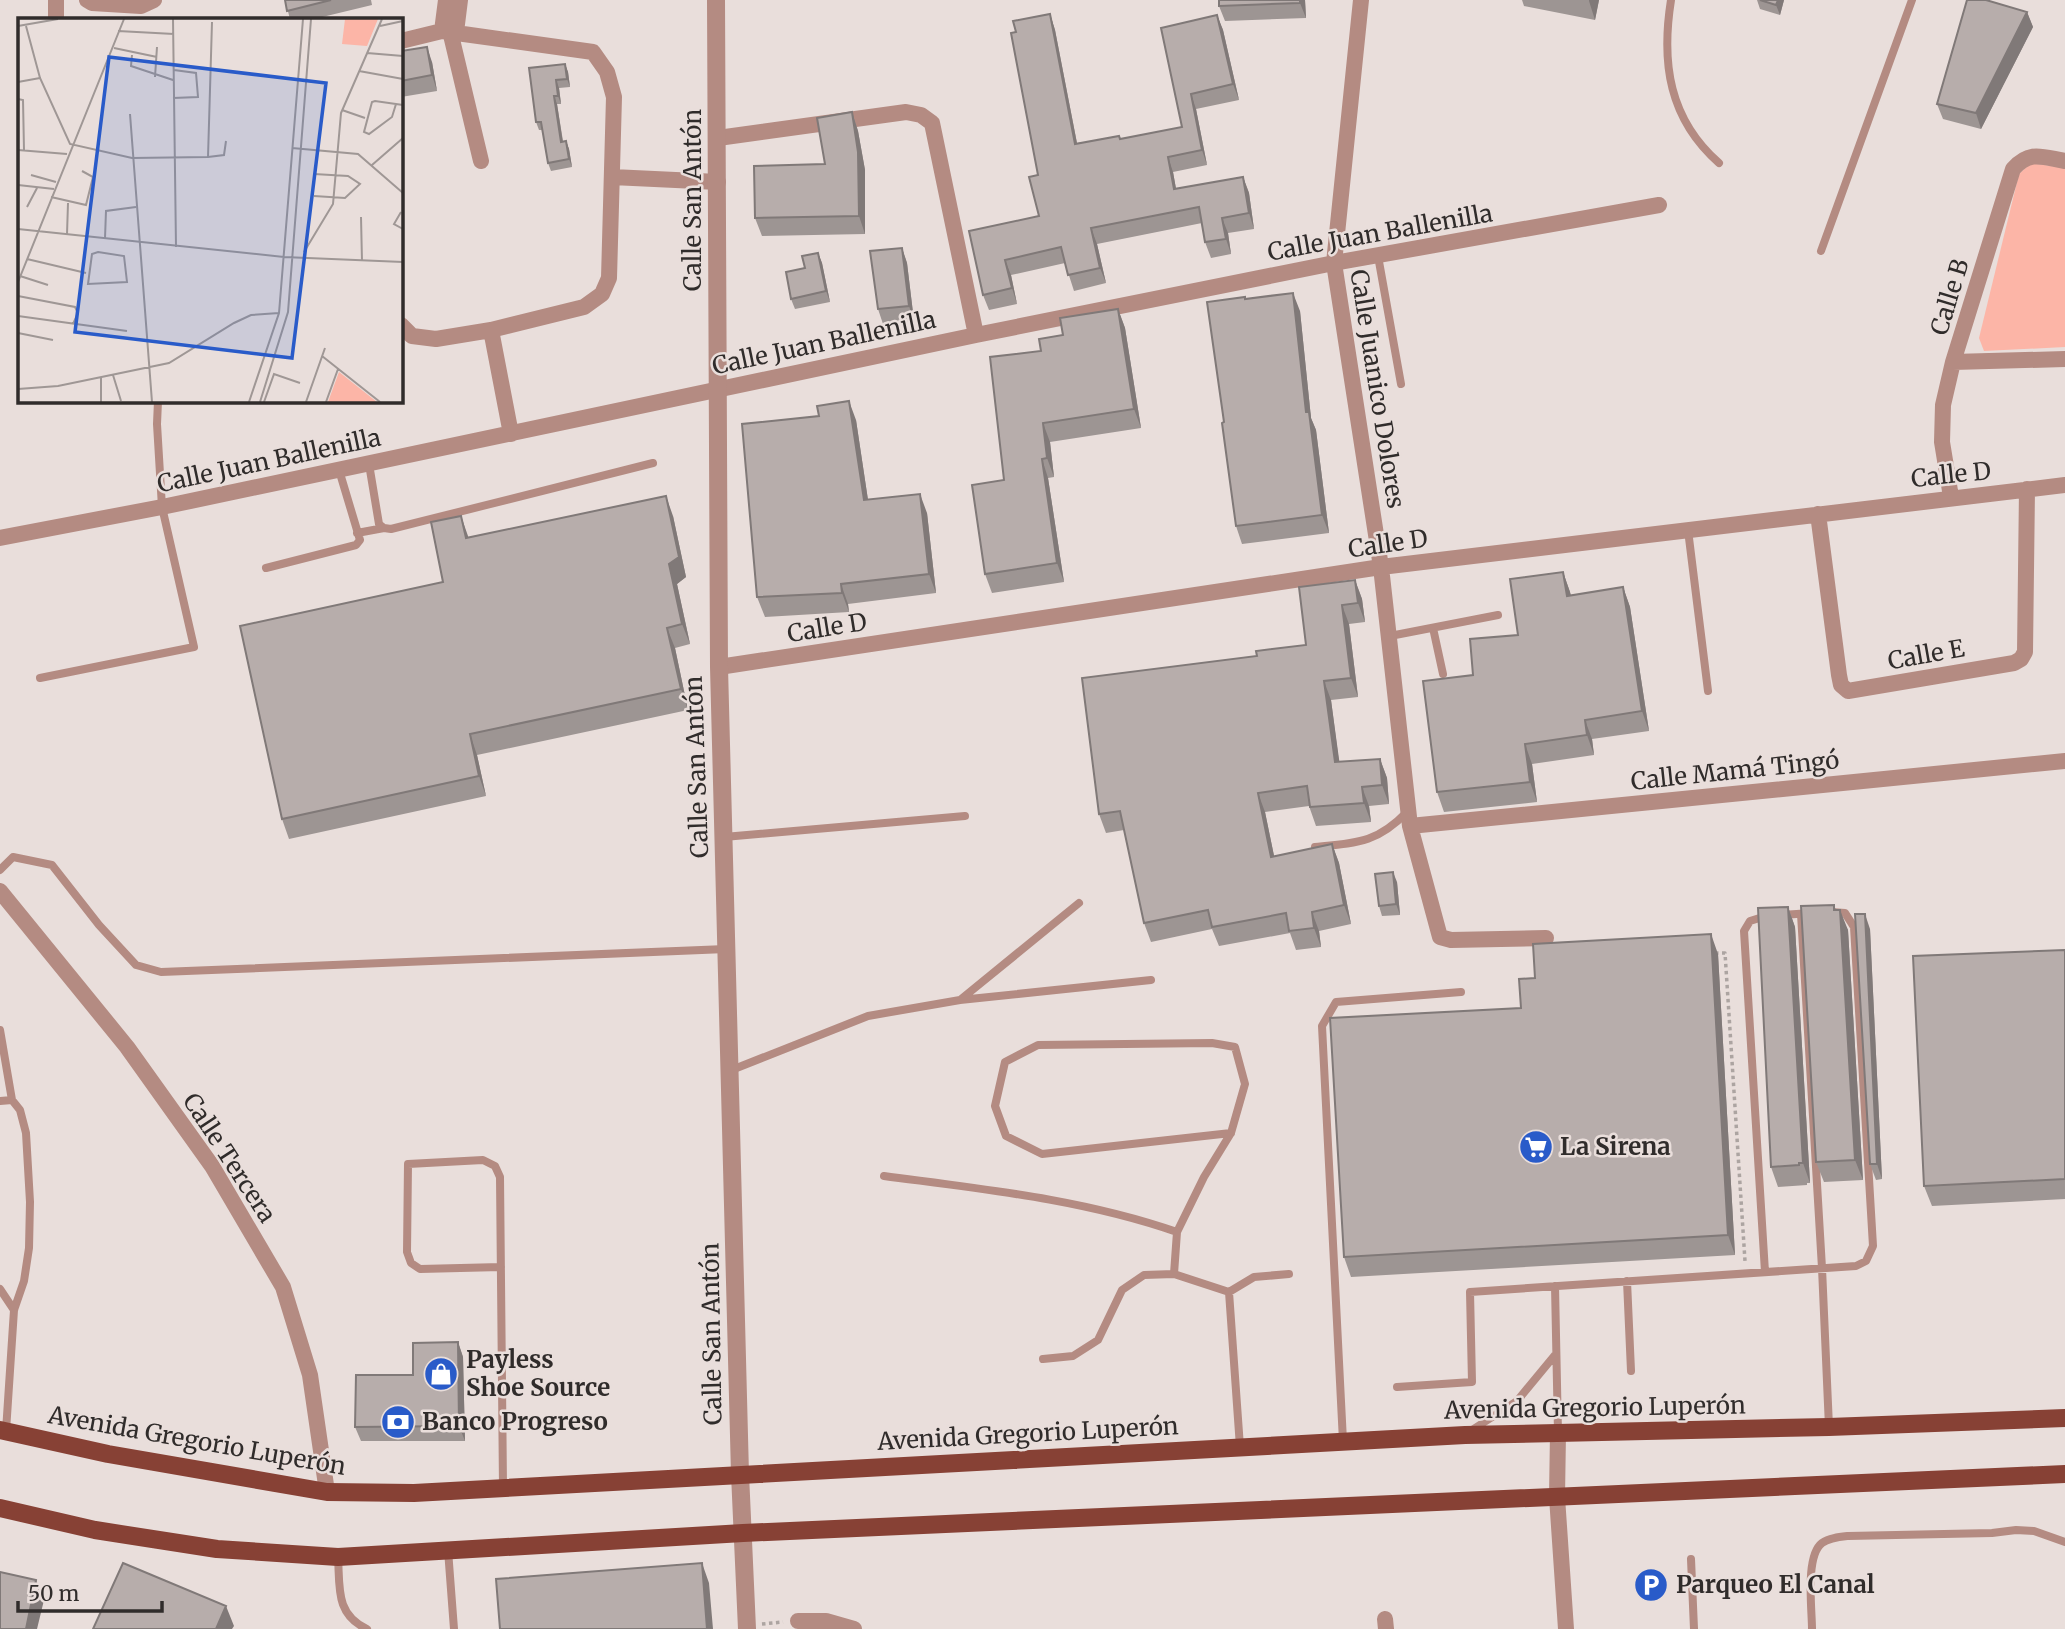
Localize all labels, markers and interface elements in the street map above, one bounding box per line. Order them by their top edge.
inset map [18,18,402,402]
street label: Calle San Antón [677,109,708,291]
street label: Calle Juan Ballenilla [1265,197,1495,268]
street label: Calle B [1923,255,1976,339]
street label: Calle Juanico Dolores [1343,267,1412,511]
street label: Calle Juan Ballenilla [709,304,939,381]
street label: Calle Juan Ballenilla [154,422,384,499]
street label: Calle D [1910,455,1992,494]
street label: Calle D [1346,523,1430,564]
street label: Calle D [785,606,869,649]
street label: Calle E [1885,632,1967,676]
street label: Calle San Antón [678,675,715,859]
street label: Calle Mamá Tingó [1629,744,1841,797]
street label: Calle Tercera [176,1087,283,1228]
supermarket icon: La Sirena [1517,1128,1555,1166]
place label: La Sirena [1560,1131,1671,1162]
street label: Calle San Antón [694,1242,729,1425]
place label: Payless Shoe Source [466,1344,610,1403]
shop icon: Payless Shoe Source [422,1355,460,1393]
street label: Avenida Gregorio Luperón [1443,1389,1746,1426]
street label: Avenida Gregorio Luperón [45,1399,348,1482]
bank icon: Banco Progreso [379,1403,417,1441]
place label: Banco Progreso [422,1406,608,1437]
street label: Avenida Gregorio Luperón [876,1410,1179,1457]
parking icon: Parqueo El Canal [1632,1566,1670,1604]
place label: Parqueo El Canal [1676,1569,1875,1600]
scale bar [18,1570,161,1614]
text: 50 m [28,1580,79,1607]

